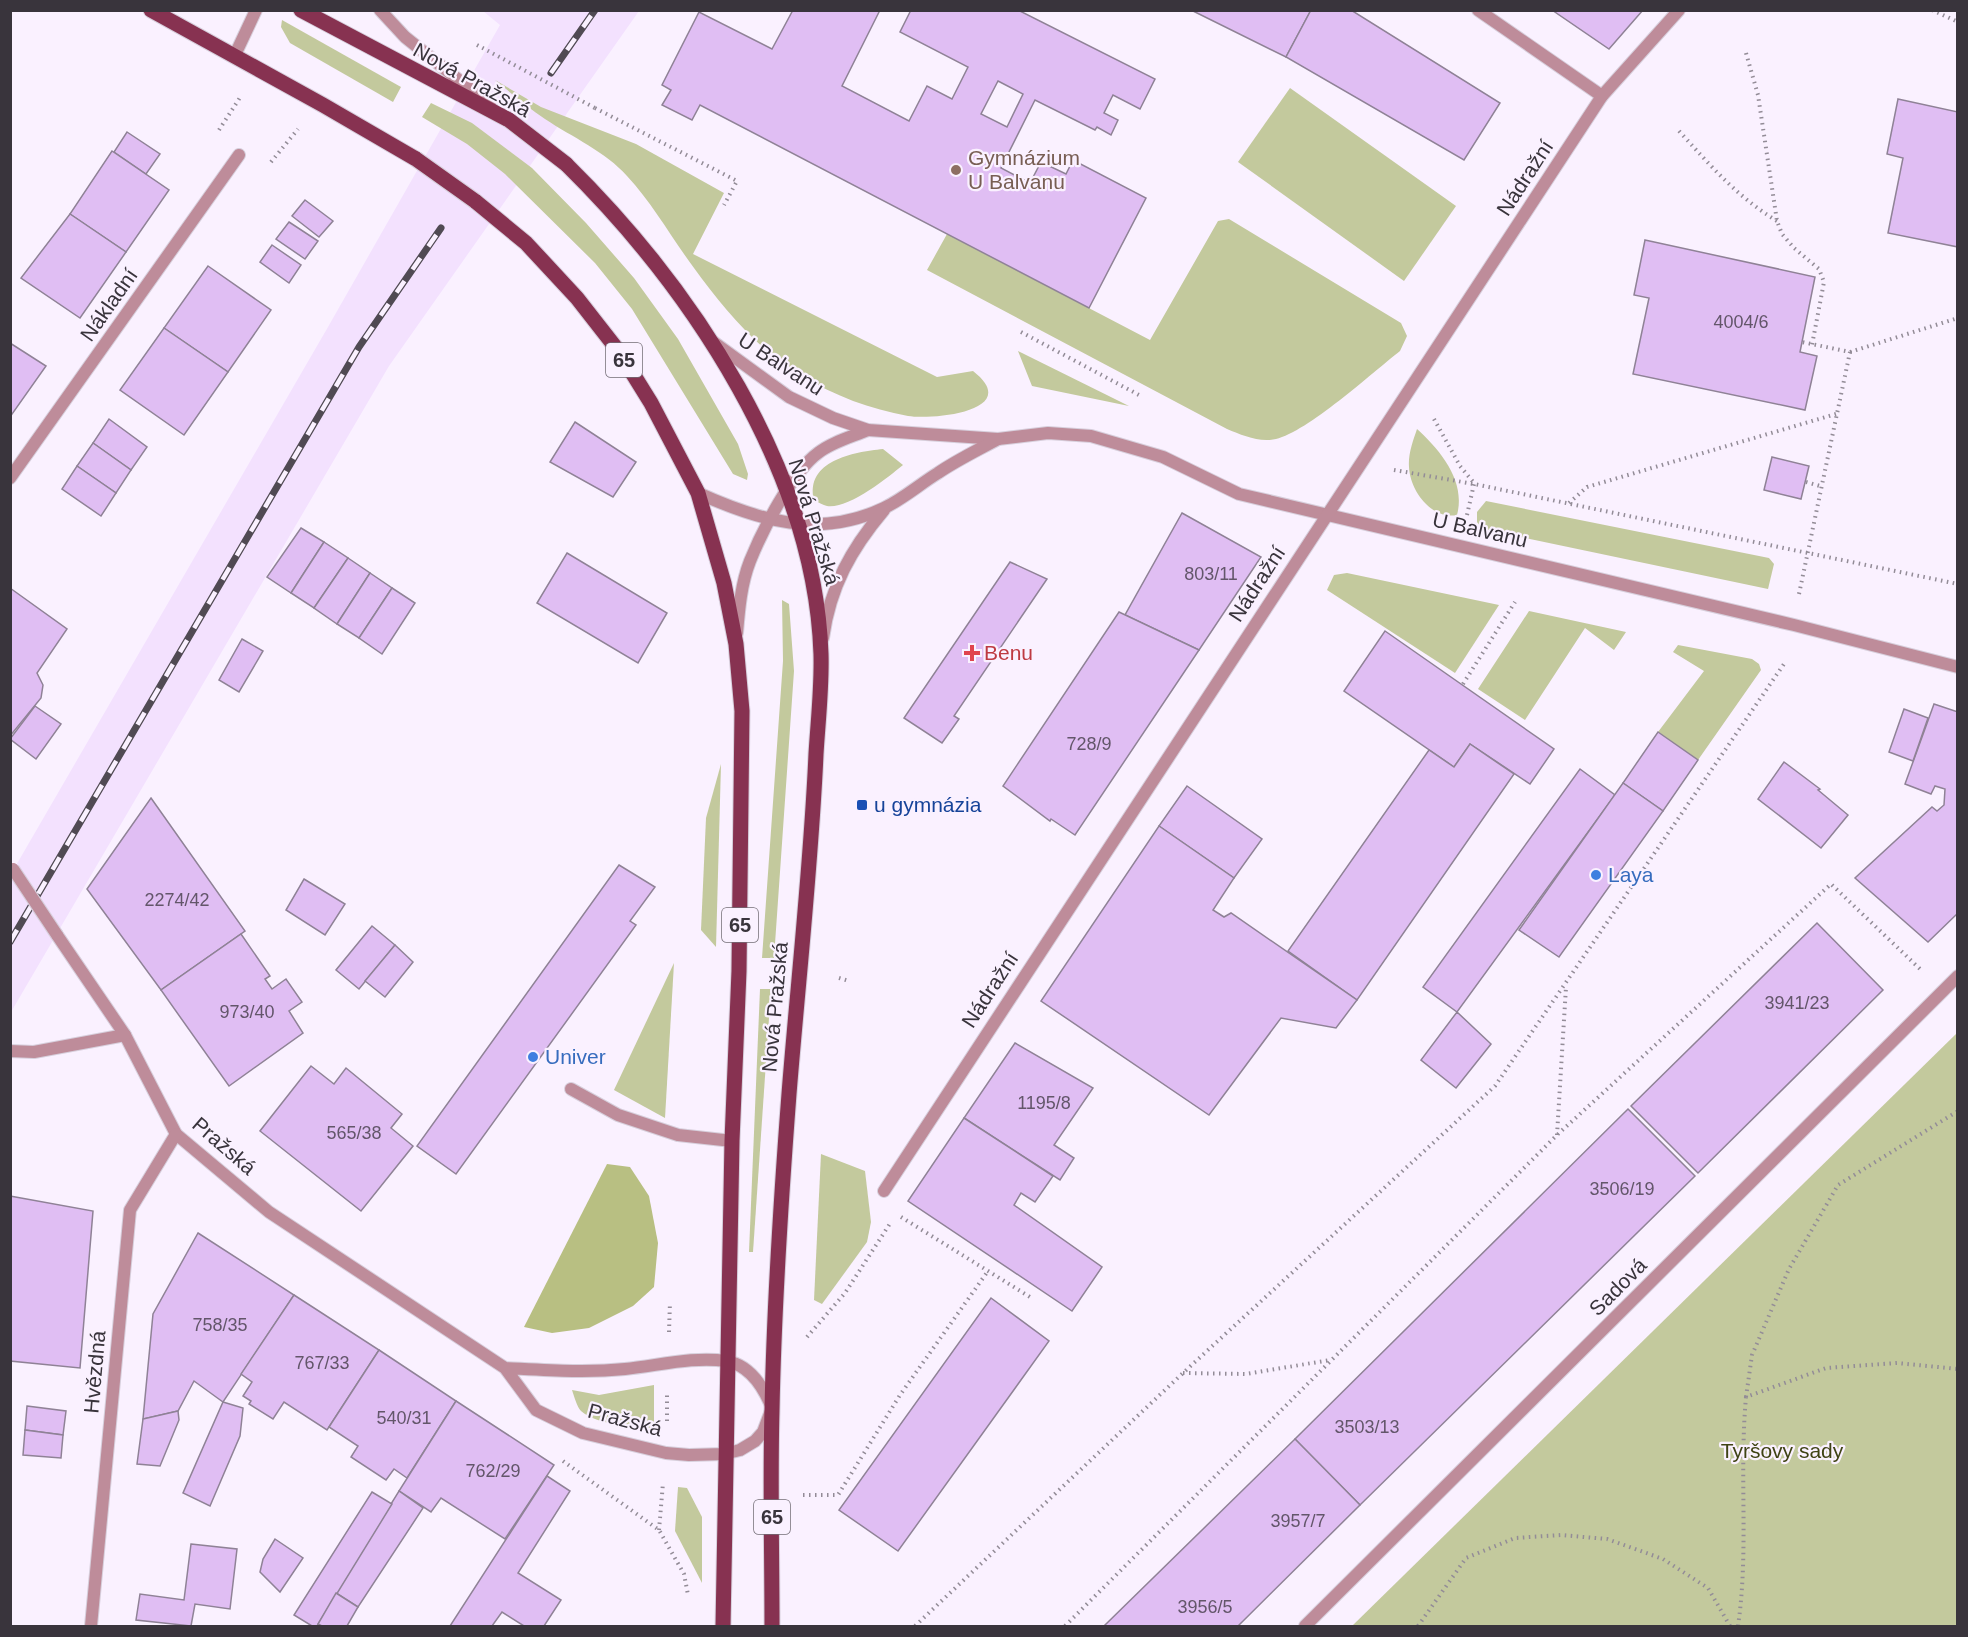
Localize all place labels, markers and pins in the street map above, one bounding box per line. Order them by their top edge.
place label: Gymnázium U Balvanu [968,146,1080,193]
marker: Gymnázium U Balvanu [949,163,963,177]
place label: Benu [984,641,1033,664]
marker: Benu [965,646,979,660]
place label: u gymnázia [874,793,982,816]
marker: u gymnázia [855,798,869,812]
place label: Laya [1608,863,1654,886]
marker: Laya [1589,868,1603,882]
place label: Univer [545,1045,606,1068]
marker: Univer [526,1050,540,1064]

